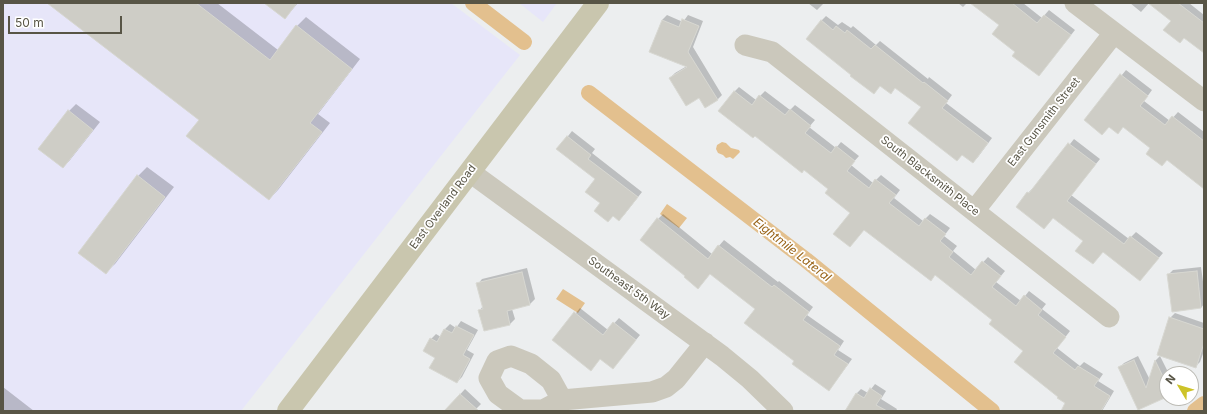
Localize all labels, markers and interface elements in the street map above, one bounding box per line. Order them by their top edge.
scale bar [10,8,124,34]
text: 50 m [15,15,44,30]
street label: East Gunsmith Street [1005,75,1083,169]
street label: South Blacksmith Place [878,133,982,219]
street label: East Overland Road [407,162,479,252]
water label: Eightmile Lateral [750,215,834,285]
street label: Southeast 5th Way [586,254,672,322]
north arrow [1159,366,1199,406]
text: N [1162,372,1178,387]

